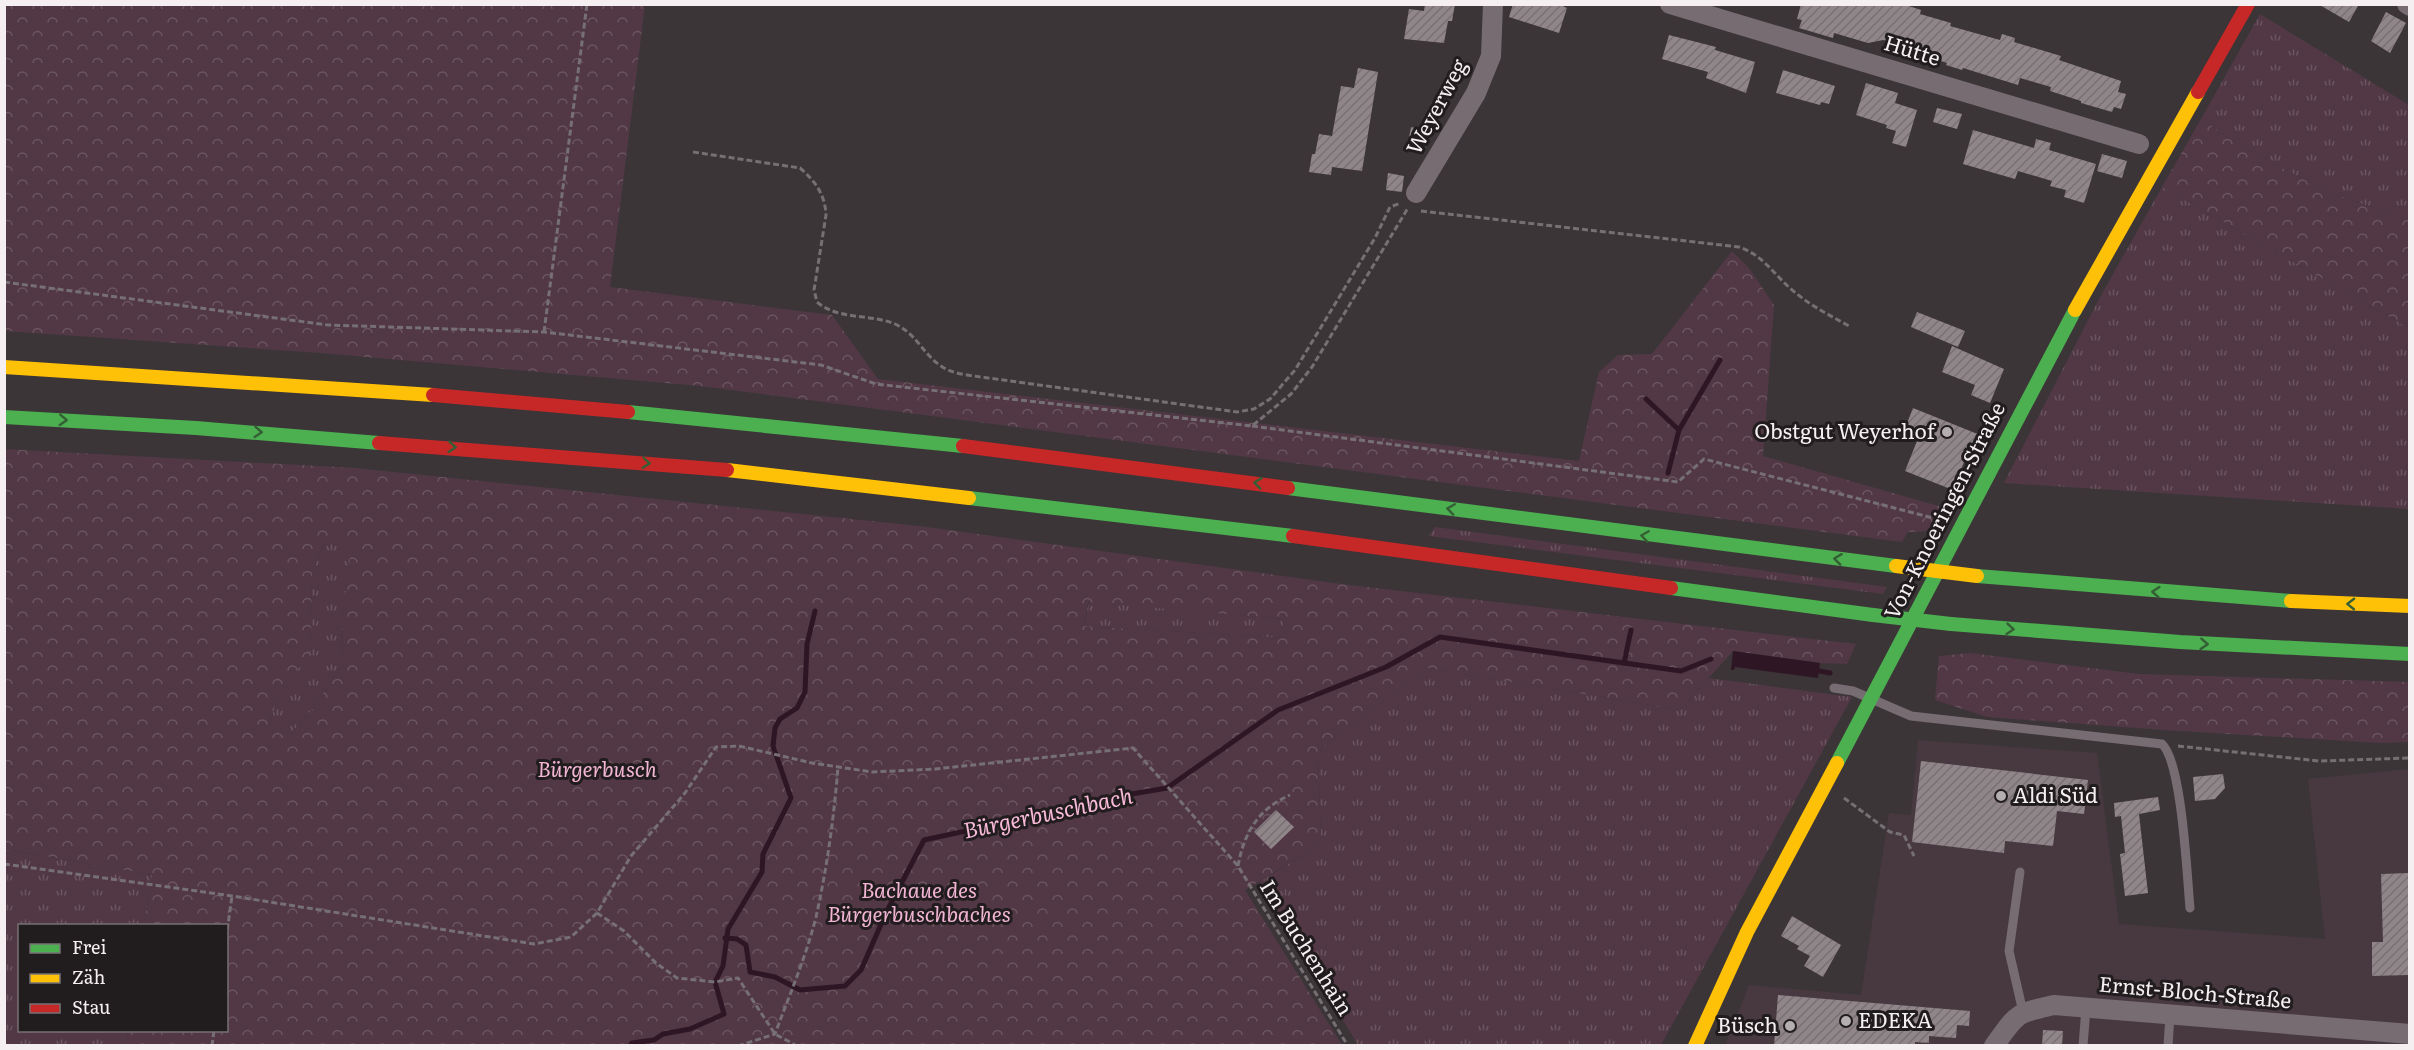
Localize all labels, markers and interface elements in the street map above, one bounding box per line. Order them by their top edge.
street label: Hütte [1881,25,1945,72]
street label: Weyerweg [1397,52,1473,159]
street label: Von-Knoeringen-Straße [1875,396,2011,624]
one-way arrow [58,414,67,427]
place label: Obstgut Weyerhof [1754,414,1937,445]
one-way arrow [253,425,262,438]
marker: Obstgut Weyerhof [1940,425,1954,439]
one-way arrow [447,440,457,453]
one-way arrow [642,456,651,469]
one-way arrow [1254,477,1263,489]
one-way arrow [1447,504,1456,516]
one-way arrow [1640,530,1649,543]
one-way arrow [1834,554,1843,566]
one-way arrow [2152,586,2161,599]
one-way arrow [2347,598,2356,610]
one-way arrow [2005,622,2014,635]
one-way arrow [2200,637,2209,650]
park label: Bürgerbusch [537,752,657,783]
water label: Bürgerbuschbach [960,777,1136,846]
place label: Aldi Süd [2013,778,2098,809]
marker: Aldi Süd [1994,789,2008,803]
park label: Bachaue des Bürgerbuschbaches [827,873,1011,928]
street label: Im Buchenhain [1254,873,1362,1021]
legend [18,924,228,1032]
text: Frei [72,933,106,960]
text: Zäh [72,963,106,990]
street label: Ernst-Bloch-Straße [2098,967,2293,1014]
text: Stau [72,993,110,1020]
place label: EDEKA [1858,1003,1933,1034]
place label: Büsch [1717,1008,1778,1039]
marker: EDEKA [1839,1014,1853,1028]
marker: Büsch [1783,1019,1797,1033]

